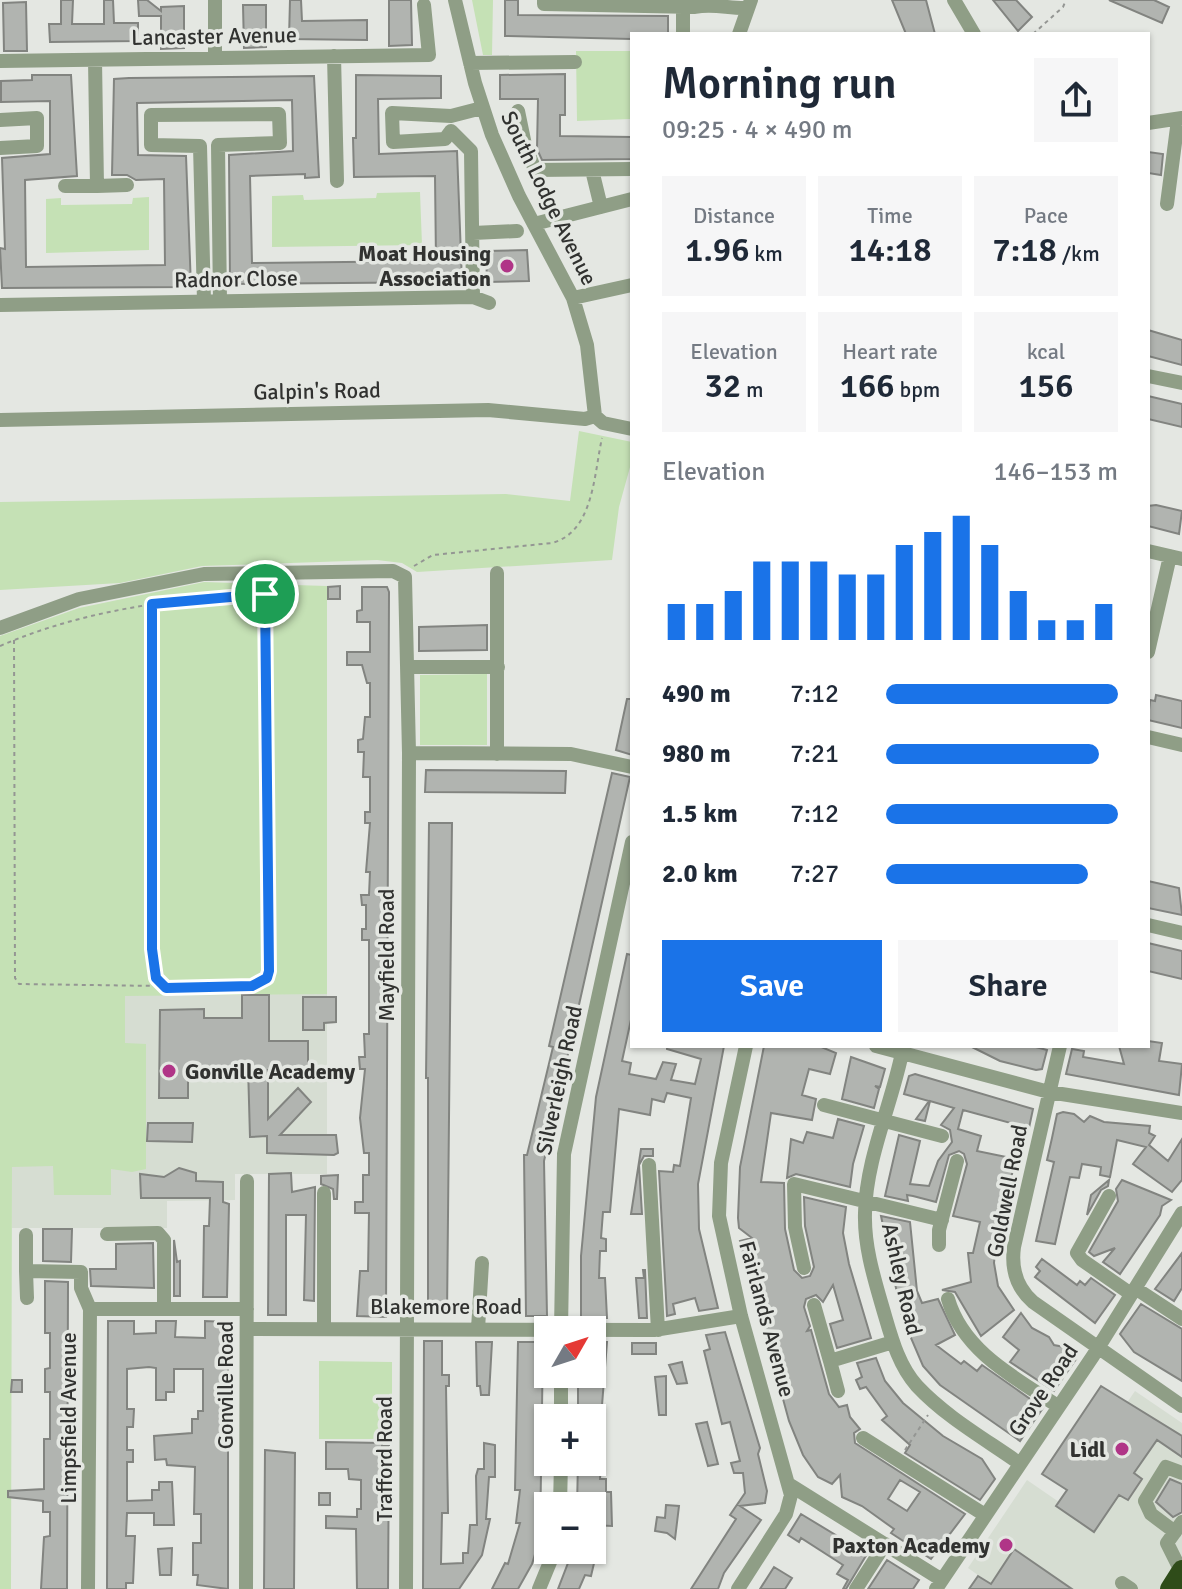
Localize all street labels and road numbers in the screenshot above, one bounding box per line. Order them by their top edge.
street label: Lancaster Avenue [131,21,297,51]
street label: South Lodge Avenue [495,106,603,290]
street label: Radnor Close [174,264,298,294]
street label: Galpin's Road [253,376,381,406]
street label: Mayfield Road [373,889,400,1021]
street label: Silverleigh Road [530,1003,588,1157]
street label: Goldwell Road [981,1122,1033,1260]
street label: Ashley Road [876,1220,928,1338]
street label: Fairlands Avenue [733,1238,801,1400]
street label: Blakemore Road [370,1293,522,1320]
street label: Gonville Road [212,1321,239,1449]
street label: Limpsfield Avenue [55,1332,82,1504]
street label: Grove Road [1002,1339,1084,1441]
street label: Trafford Road [371,1396,398,1522]

